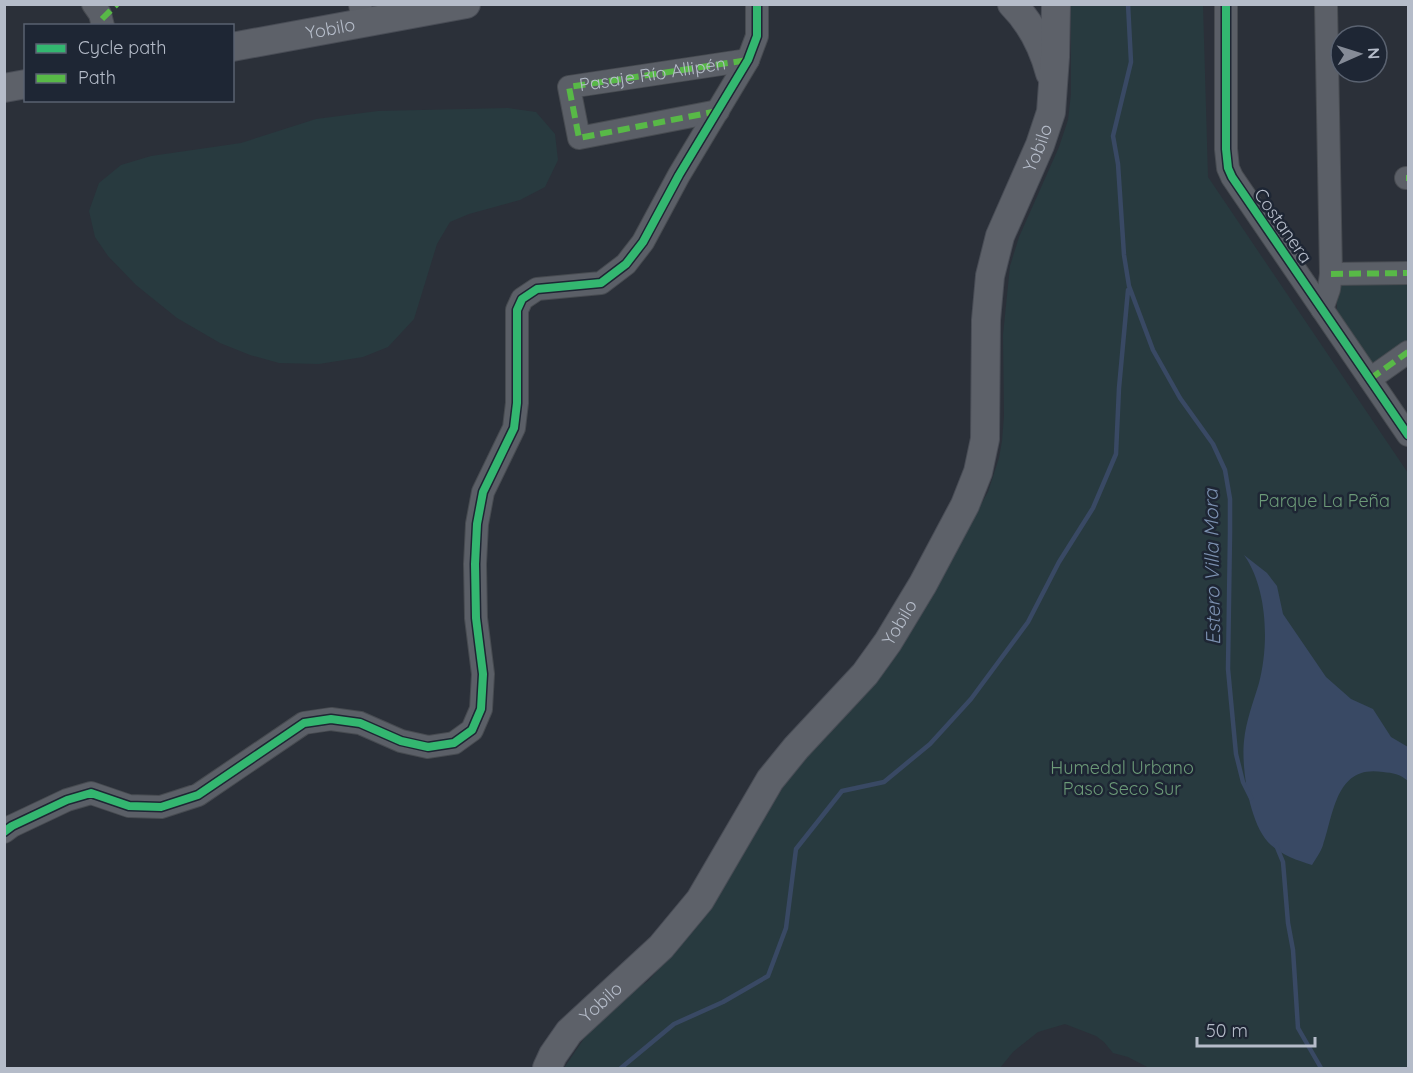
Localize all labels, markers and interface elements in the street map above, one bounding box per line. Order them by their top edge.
street label: Yobilo [304,13,357,44]
legend [24,24,234,102]
north arrow [1329,24,1389,84]
text: Cycle path [78,36,166,59]
text: N [1364,47,1384,60]
street label: Pasaje Río Allipén [577,51,727,96]
text: Path [78,66,116,89]
street label: Yobilo [1018,121,1057,176]
street label: Costanera [1249,184,1318,268]
water label: Estero Villa Mora [1198,487,1225,645]
park label: Parque La Peña [1258,489,1390,512]
street label: Yobilo [877,595,922,650]
park label: Humedal Urbano Paso Seco Sur [1050,756,1194,800]
street label: Yobilo [575,977,627,1027]
scale bar [1197,1010,1316,1048]
text: 50 m [1206,1019,1248,1042]

